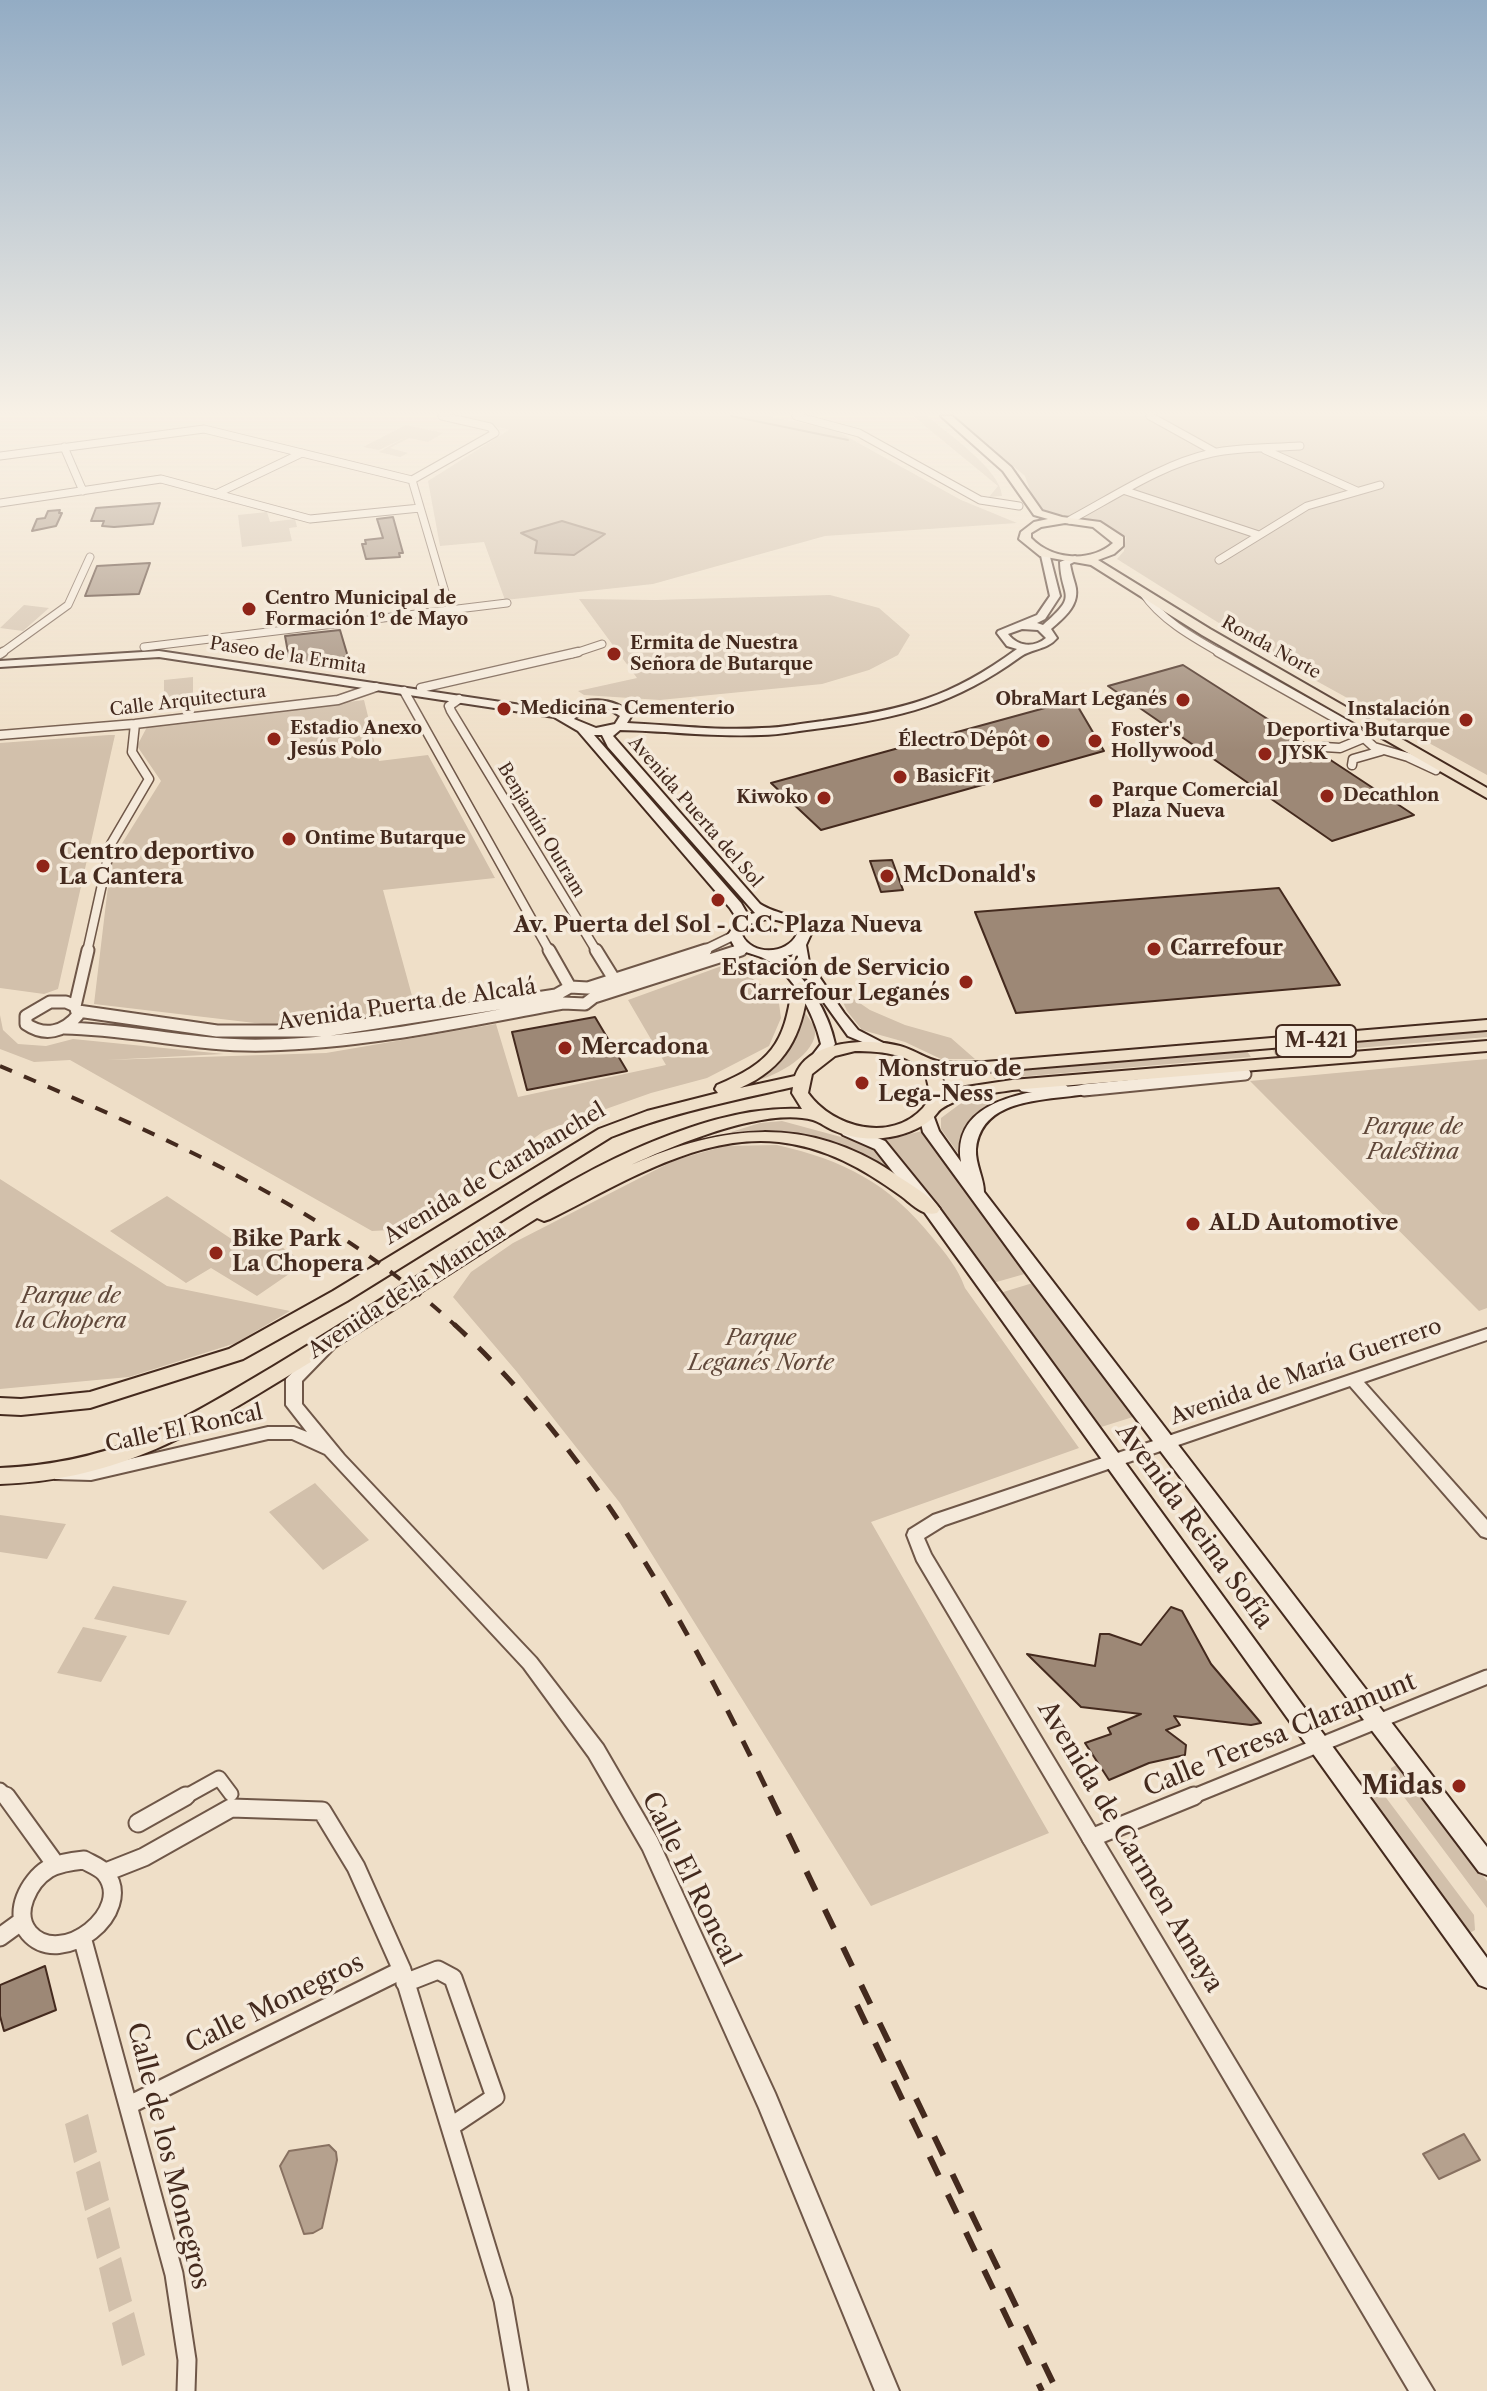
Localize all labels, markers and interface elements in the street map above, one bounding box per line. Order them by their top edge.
place label: Centro Municipal de Formación 1º de Mayo [265,588,468,630]
marker: Centro Municipal de Formación 1º de Mayo [240,600,258,618]
street label: Ronda Norte [1218,612,1324,684]
street label: Paseo de la Ermita [208,633,368,679]
place label: Ermita de Nuestra Señora de Butarque [630,633,813,676]
marker: Ermita de Nuestra Señora de Butarque [605,645,623,663]
street label: Calle Arquitectura [109,681,267,721]
place label: ObraMart Leganés [995,689,1167,711]
marker: ObraMart Leganés [1174,691,1192,709]
place label: Medicina - Cementerio [520,698,735,720]
place label: Instalación Deportiva Butarque [1266,699,1450,742]
marker: Medicina - Cementerio [495,700,513,718]
marker: Instalación Deportiva Butarque [1457,711,1475,729]
place label: Estadio Anexo Jesús Polo [290,718,422,760]
place label: Foster's Hollywood [1111,720,1214,762]
marker: Estadio Anexo Jesús Polo [265,730,283,748]
place label: Électro Dépôt [898,730,1027,752]
street label: Avenida Puerta del Sol [623,732,767,892]
marker: Électro Dépôt [1034,732,1052,750]
marker: Foster's Hollywood [1086,732,1104,750]
place label: JYSK [1281,743,1327,765]
marker: JYSK [1256,745,1274,763]
street label: Benjamín Outram [492,759,590,901]
place label: BasicFit [916,766,990,788]
marker: BasicFit [891,768,909,786]
place label: Parque Comercial Plaza Nueva [1112,780,1278,822]
place label: Decathlon [1343,785,1439,807]
place label: Kiwoko [736,787,808,809]
marker: Decathlon [1318,787,1336,805]
marker: Kiwoko [815,789,833,807]
marker: Parque Comercial Plaza Nueva [1087,792,1105,810]
place label: Ontime Butarque [305,828,466,850]
marker: Ontime Butarque [280,830,298,848]
place label: Centro deportivo La Cantera [59,840,255,892]
marker: Centro deportivo La Cantera [34,857,52,875]
place label: McDonald's [903,863,1036,889]
marker: McDonald's [878,867,896,885]
marker: Av. Puerta del Sol - C.C. Plaza Nueva [709,891,727,909]
place label: Av. Puerta del Sol - C.C. Plaza Nueva [514,913,922,939]
place label: Carrefour [1170,936,1283,962]
marker: Carrefour [1145,940,1163,958]
place label: Estación de Servicio Carrefour Leganés [721,956,950,1008]
marker: Estación de Servicio Carrefour Leganés [957,973,975,991]
street label: Avenida Puerta de Alcalá [276,974,538,1036]
road number: M-421 [1276,1025,1356,1057]
place label: Mercadona [581,1035,709,1061]
marker: Mercadona [556,1039,574,1057]
place label: Monstruo de Lega-Ness [878,1057,1021,1108]
marker: Monstruo de Lega-Ness [853,1074,871,1092]
street label: Avenida de Carabanchel [379,1097,611,1251]
park label: Parque de Palestina [1363,1115,1463,1166]
place label: ALD Automotive [1209,1211,1398,1237]
marker: ALD Automotive [1184,1215,1202,1233]
street label: Avenida de la Mancha [303,1217,511,1365]
place label: Bike Park La Chopera [232,1227,363,1278]
marker: Bike Park La Chopera [207,1244,225,1262]
park label: Parque de la Chopera [15,1284,127,1336]
street label: Avenida de María Guerrero [1167,1313,1445,1431]
park label: Parque Leganés Norte [688,1326,834,1378]
street label: Calle El Roncal [103,1399,265,1459]
street label: Avenida Reina Sofía [1109,1417,1279,1635]
street label: Calle Teresa Claramunt [1139,1666,1421,1804]
street label: Avenida de Carmen Amaya [1031,1696,1229,1998]
place label: Midas [1362,1770,1443,1802]
marker: Midas [1450,1777,1468,1795]
street label: Calle El Roncal [634,1787,746,1971]
street label: Calle Monegros [181,1947,369,2061]
street label: Calle de los Monegros [120,2019,216,2293]

